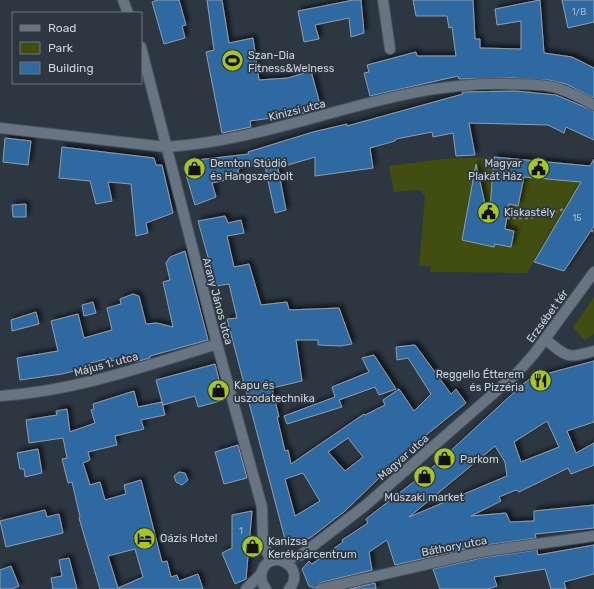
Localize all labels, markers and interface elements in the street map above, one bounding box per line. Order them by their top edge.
house number: 1/B [572,7,586,17]
legend [12,12,142,84]
text: Road [48,21,76,35]
text: Park [48,41,74,55]
sports icon: Szan-Dia Fitness&Welness [219,48,245,74]
place label: Szan-Dia Fitness&Welness [248,49,335,75]
text: Building [48,61,94,75]
street label: Kinizsi utca [267,97,327,124]
shop icon: Demton Stúdió és Hangszerbolt [182,156,208,182]
public building icon: Magyar Plakát Ház [525,156,551,182]
place label: Demton Stúdió és Hangszerbolt [210,157,294,183]
place label: Magyar Plakát Ház [468,157,523,183]
public building icon: Kiskastély [475,199,501,225]
place label: Kiskastély [504,206,555,219]
house number: 15 [572,213,582,223]
street label: Arany János utca [200,256,235,346]
street label: Erzsébet tér [524,287,571,345]
street label: Május 1. utca [73,350,140,379]
restaurant icon: Reggello Étterem és Pizzéria [527,367,553,393]
place label: Reggello Étterem és Pizzéria [436,368,524,394]
shop icon: Kapu és uszodatechnika [205,378,231,404]
place label: Kapu és uszodatechnika [234,379,315,405]
street label: Magyar utca [375,432,431,483]
shop icon: Parkom [431,446,457,472]
place label: Parkom [460,453,499,466]
shop icon: Műszaki market [411,464,437,490]
place label: Műszaki market [384,491,464,504]
hotel icon: Oázis Hotel [131,525,157,551]
house number: 1 [239,526,243,536]
place label: Oázis Hotel [160,532,217,545]
shop icon: Kanizsa Kerékpárcentrum [239,534,265,560]
street label: Báthory utca [420,534,488,559]
place label: Kanizsa Kerékpárcentrum [268,535,357,561]

